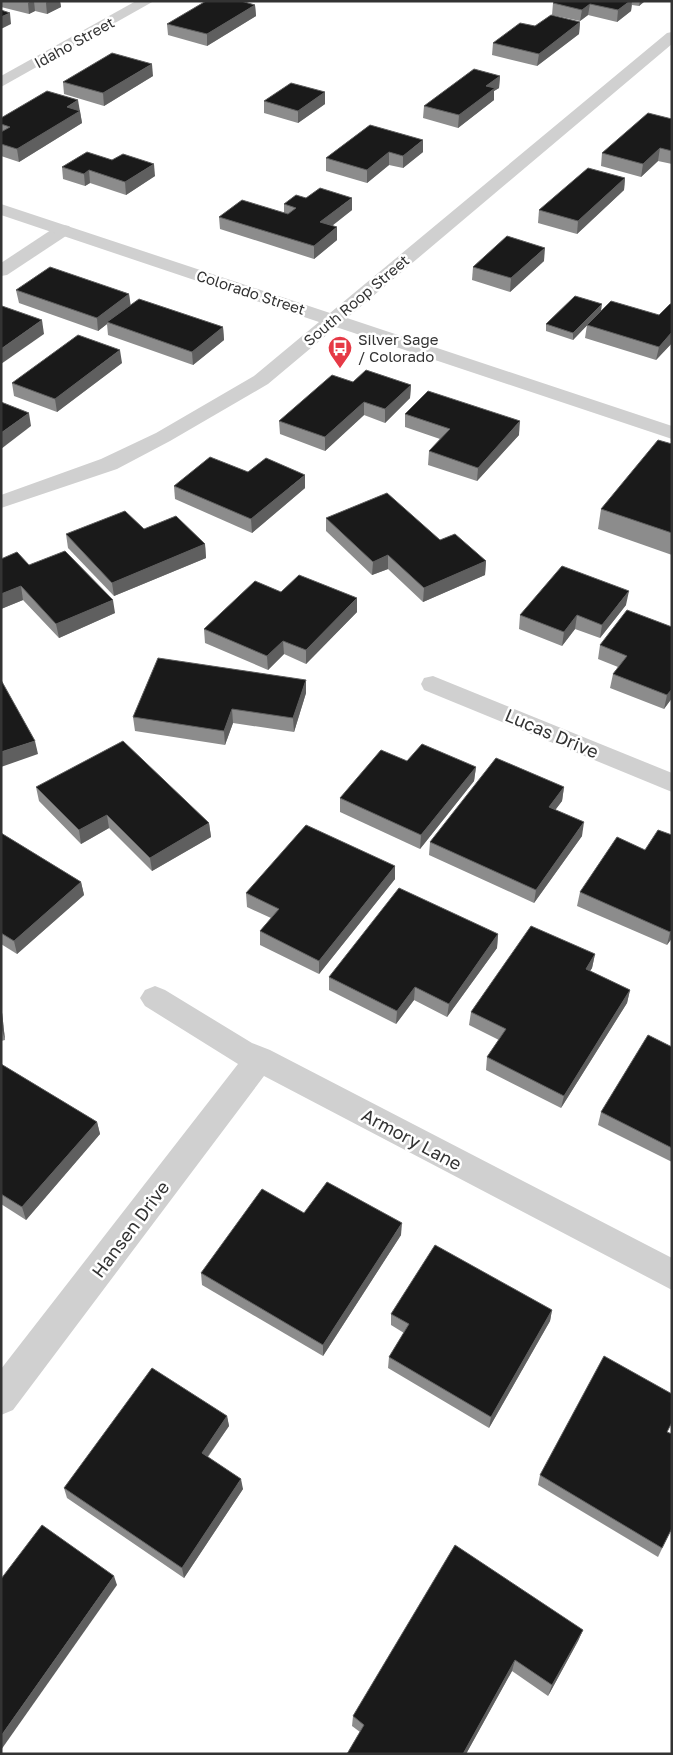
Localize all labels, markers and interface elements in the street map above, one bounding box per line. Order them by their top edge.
street label: Idaho Street [31,13,117,71]
street label: South Roop Street [300,251,412,349]
street label: Colorado Street [194,266,308,318]
place label: Silver Sage / Colorado [358,330,439,365]
bus stop icon: Silver Sage / Colorado [327,335,353,369]
street label: Lucas Drive [502,703,602,763]
street label: Armory Lane [358,1103,466,1175]
street label: Hansen Drive [87,1176,173,1282]

